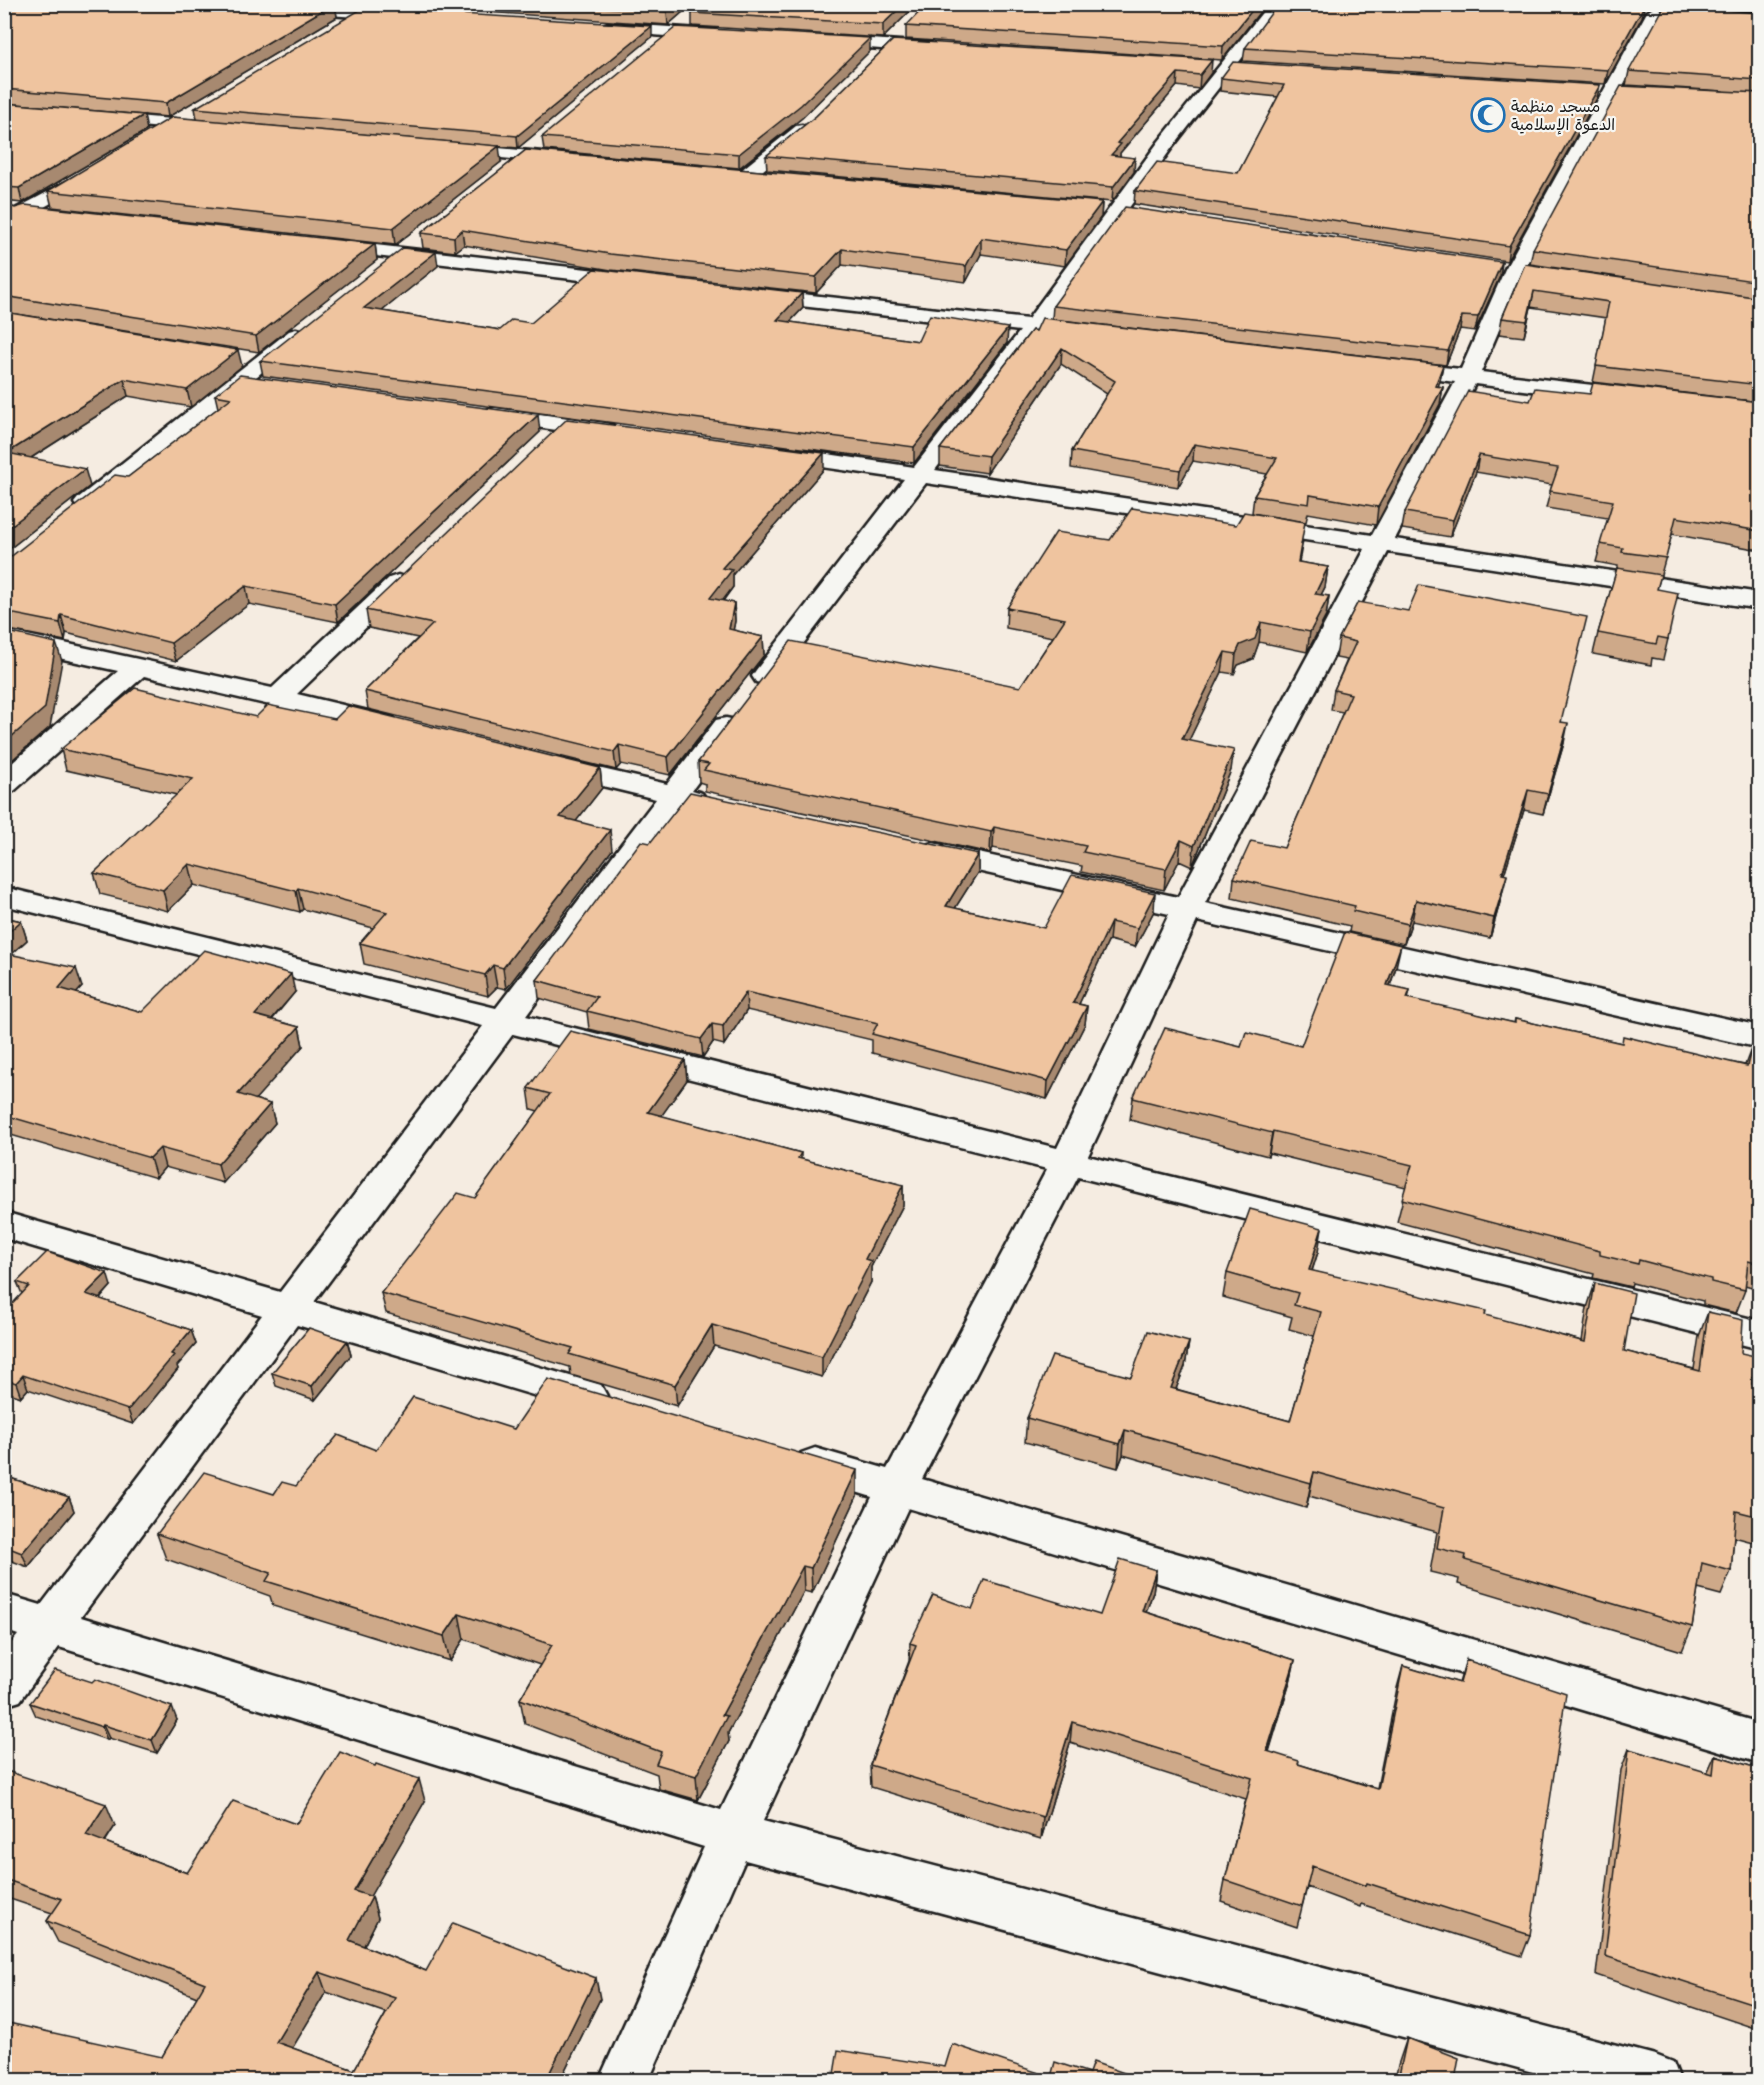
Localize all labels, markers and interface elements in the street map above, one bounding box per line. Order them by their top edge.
mosque icon: مسجد منظمة الدعوة الإسلامية [1470,97,1506,133]
place label: مسجد منظمة الدعوة الإسلامية [1511,98,1615,135]

